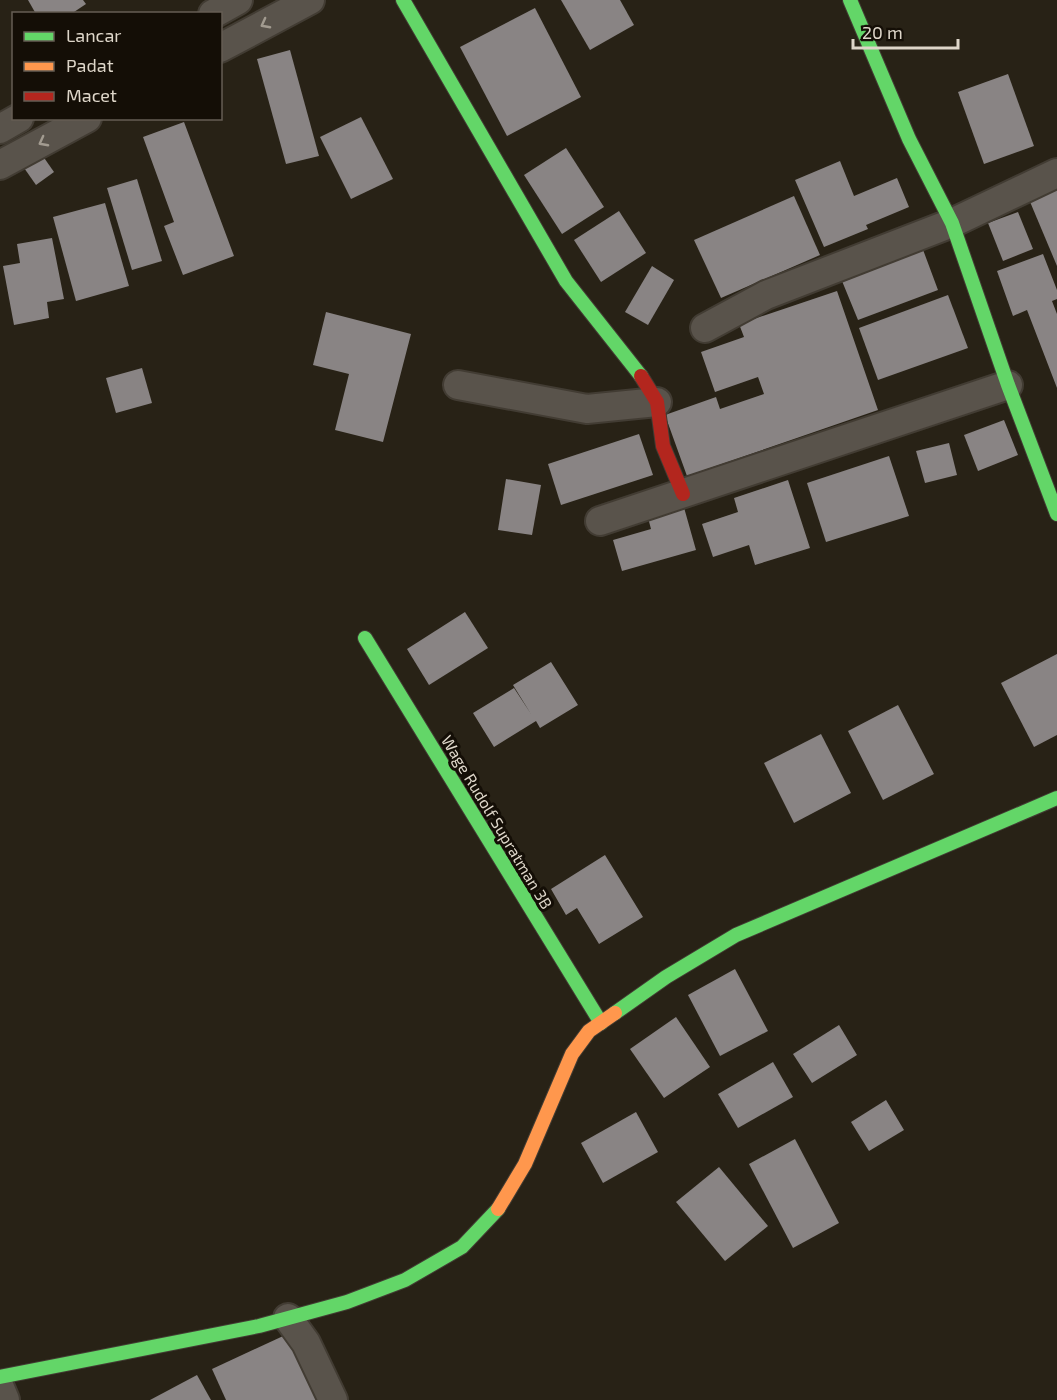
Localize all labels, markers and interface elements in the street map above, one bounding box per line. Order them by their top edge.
legend [12,12,222,120]
scale bar [853,12,958,50]
one-way arrow [261,17,272,28]
text: 20 m [862,21,903,43]
text: Lancar [66,24,122,46]
text: Padat [66,54,114,76]
text: Macet [66,84,117,106]
one-way arrow [39,134,50,146]
street label: Wage Rudolf Supratman 3B [438,731,557,912]

